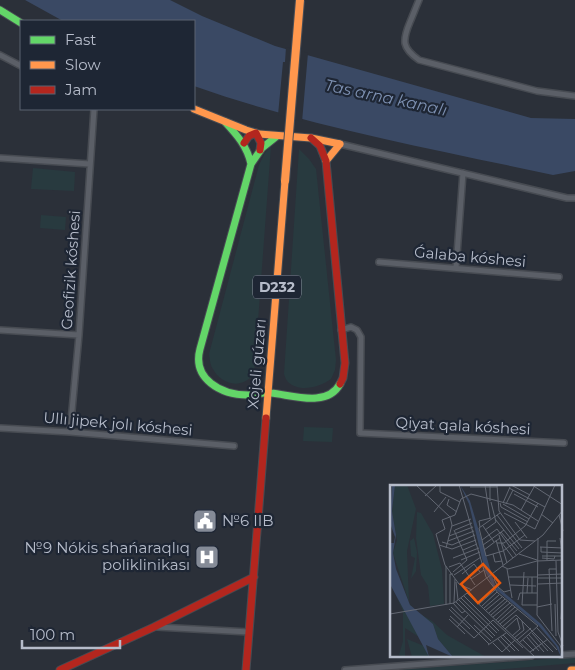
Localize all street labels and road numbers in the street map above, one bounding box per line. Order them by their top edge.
street label: Geofizik kóshesi [57,210,84,330]
street label: Ǵalaba kóshesi [413,242,527,271]
road number: D232 [253,276,301,298]
street label: Xojeli gúzarı [243,318,270,410]
street label: Ullı jipek jolı kóshesi [43,408,193,439]
street label: Qiyat qala kóshesi [395,412,531,439]

